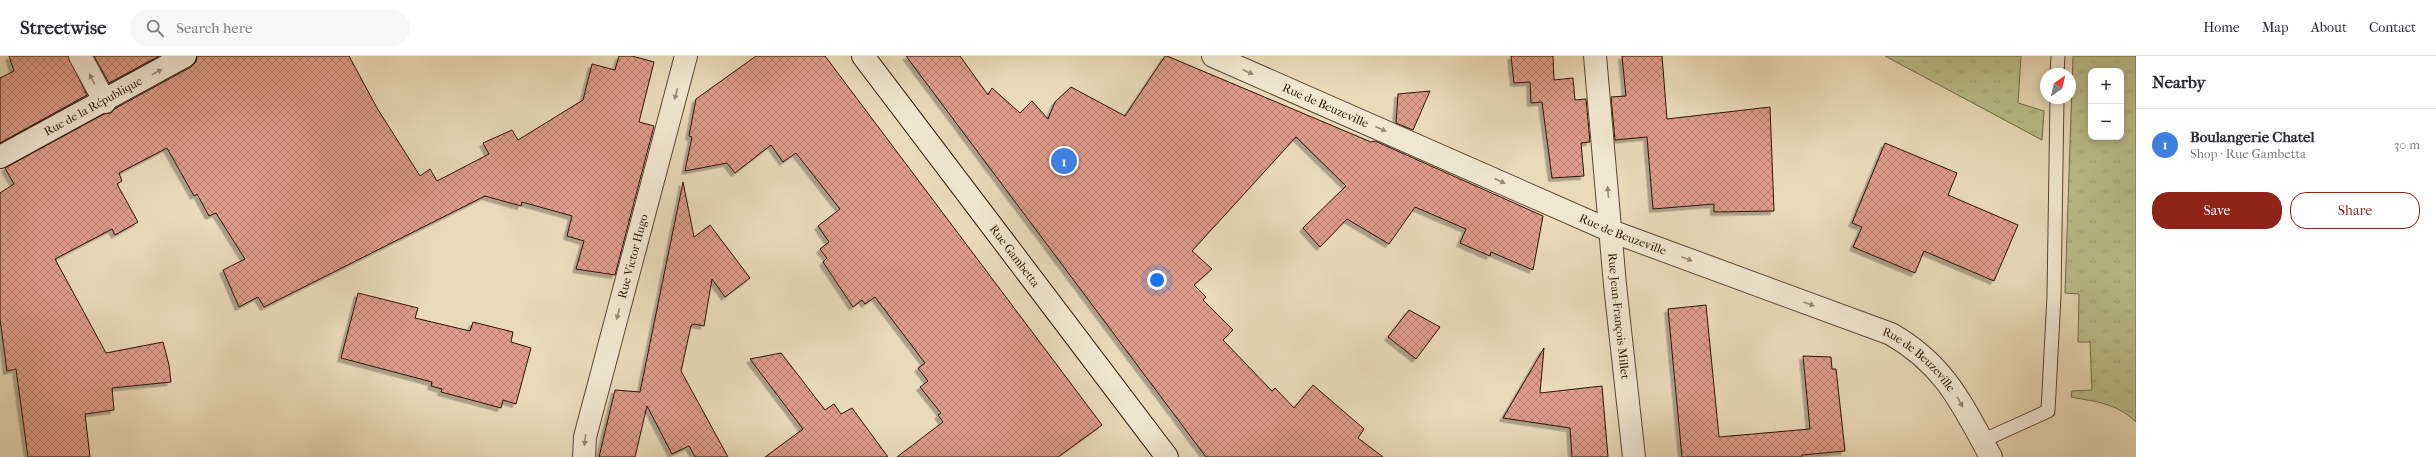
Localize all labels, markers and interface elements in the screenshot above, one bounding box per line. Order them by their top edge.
search box [130,10,410,46]
text: Streetwise [20,17,106,39]
icon: search [144,17,166,39]
text: Search here [176,19,252,37]
text: Home [2203,19,2240,36]
text: Map [2262,19,2289,36]
text: About [2311,19,2347,36]
text: Contact [2369,19,2416,36]
one-way arrow [151,68,163,75]
north arrow [2040,68,2076,104]
map controls [2088,68,2124,140]
button: + [2088,68,2124,104]
one-way arrow [1243,69,1255,75]
text: Nearby [2152,72,2206,92]
one-way arrow [89,73,96,85]
street label: Rue de la République [41,74,145,139]
street label: Rue de Beuzeville [1280,80,1371,131]
one-way arrow [673,88,679,100]
button: − [2088,104,2124,140]
one-way arrow [1375,126,1386,132]
text: Boulangerie Chatel [2190,128,2315,146]
text: 1 [2163,137,2167,152]
text: 30 m [2394,137,2420,152]
pin: 1 [1051,146,1077,176]
text: Shop · Rue Gambetta [2190,146,2306,161]
one-way arrow [1494,178,1505,184]
one-way arrow [1604,186,1611,198]
button: Save [2152,192,2282,229]
button: Share [2290,192,2420,229]
street label: Rue de Beuzeville [1577,211,1668,258]
street label: Rue Victor Hugo [615,212,651,300]
street label: Rue Gambetta [987,222,1043,290]
street label: Rue Jean-François Millet [1605,252,1632,380]
one-way arrow [1682,256,1694,262]
your location [1147,270,1167,290]
one-way arrow [1803,302,1815,308]
one-way arrow [614,308,620,320]
street label: Rue de Beuzeville [1881,325,1958,394]
one-way arrow [1957,396,1964,408]
one-way arrow [582,434,588,446]

